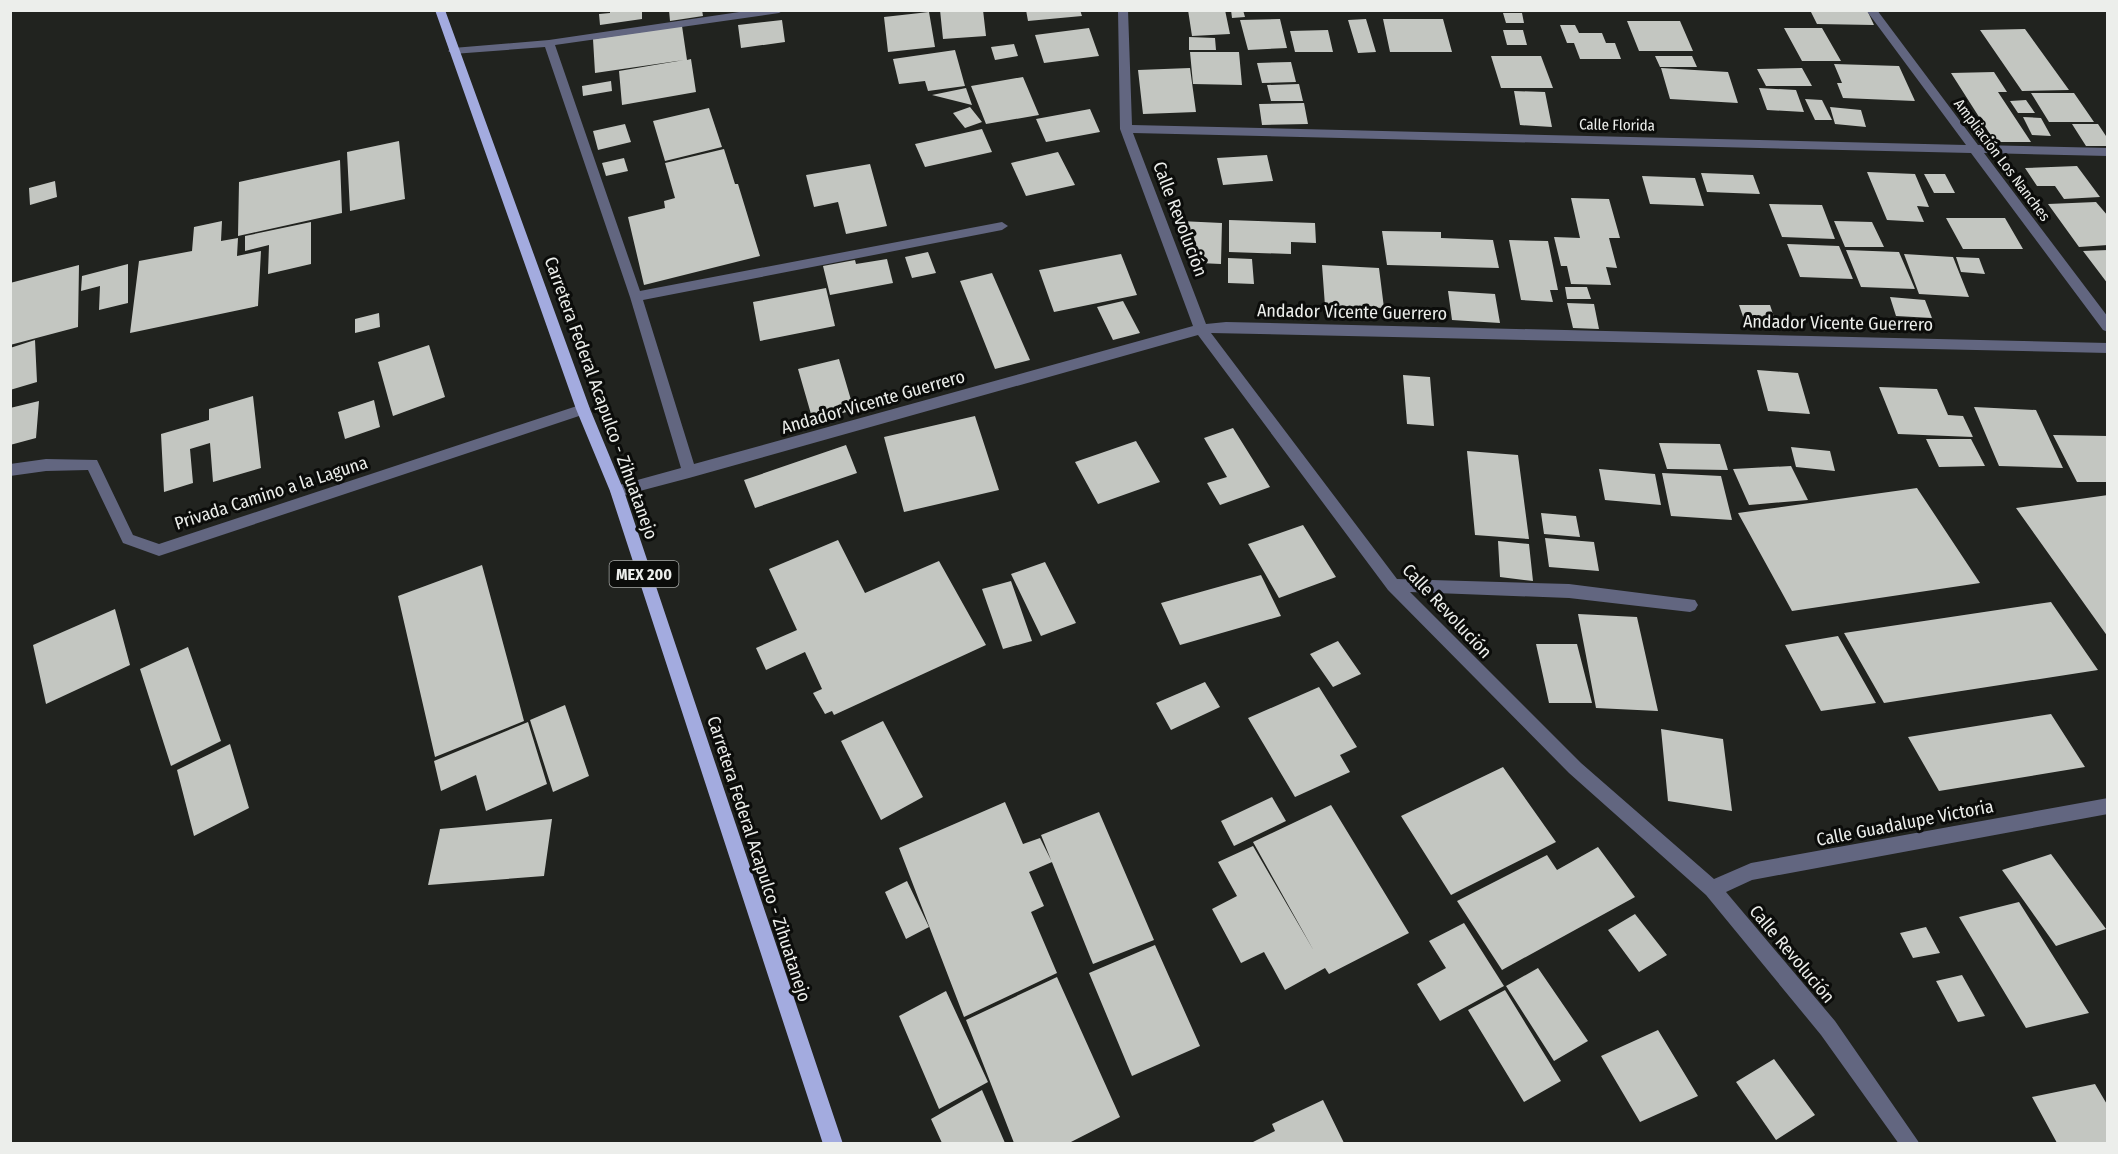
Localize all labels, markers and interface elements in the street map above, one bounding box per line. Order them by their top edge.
street label: Ampliación Los Nanches [1950,95,2054,225]
street label: Calle Florida [1579,115,1655,135]
street label: Calle Revolución [1148,158,1212,280]
street label: Carretera Federal Acapulco - Zihuatanejo [540,254,662,542]
street label: Andador Vicente Guerrero [1257,299,1447,325]
street label: Andador Vicente Guerrero [1743,310,1933,336]
street label: Andador Vicente Guerrero [779,365,967,439]
street label: Privada Camino a la Laguna [172,451,371,535]
street label: Calle Revolución [1398,559,1496,663]
road number: MEX 200 [610,561,678,587]
street label: Carretera Federal Acapulco - Zihuatanejo [702,713,816,1005]
street label: Calle Guadalupe Victoria [1815,795,1996,851]
street label: Calle Revolución [1745,900,1839,1008]

